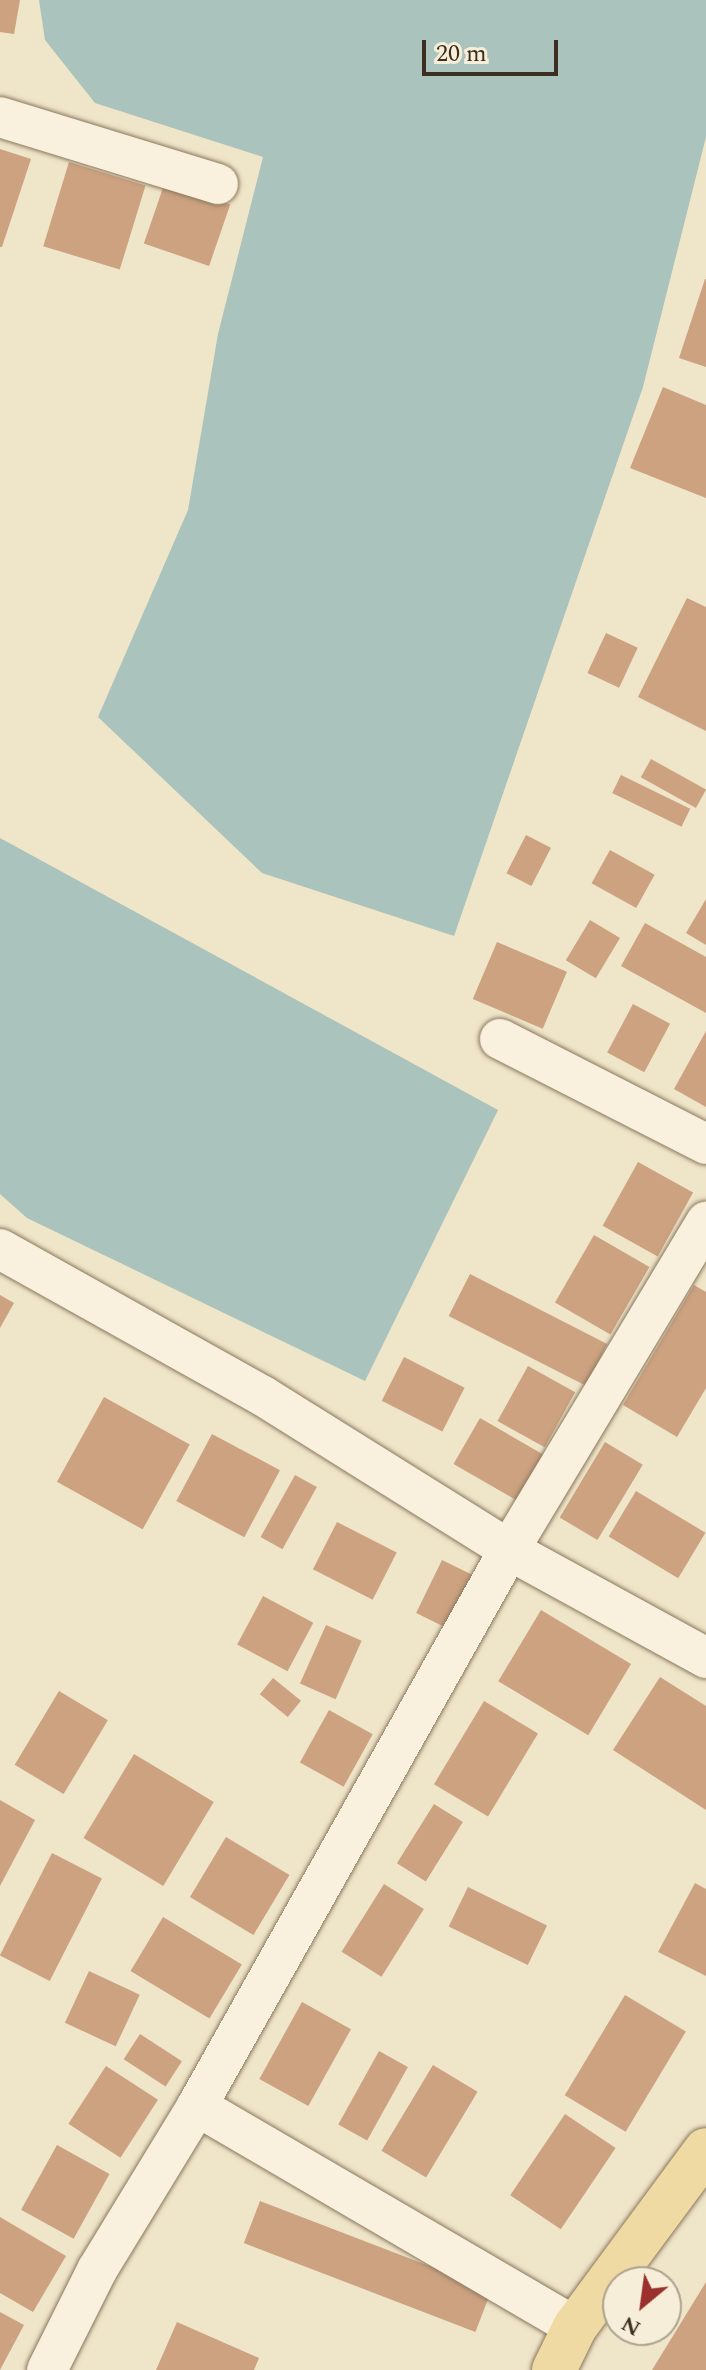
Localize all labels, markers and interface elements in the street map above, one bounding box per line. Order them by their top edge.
scale bar [426,24,562,74]
text: 20 m [436,36,487,72]
north arrow [602,2266,682,2346]
text: N [615,2307,647,2344]

